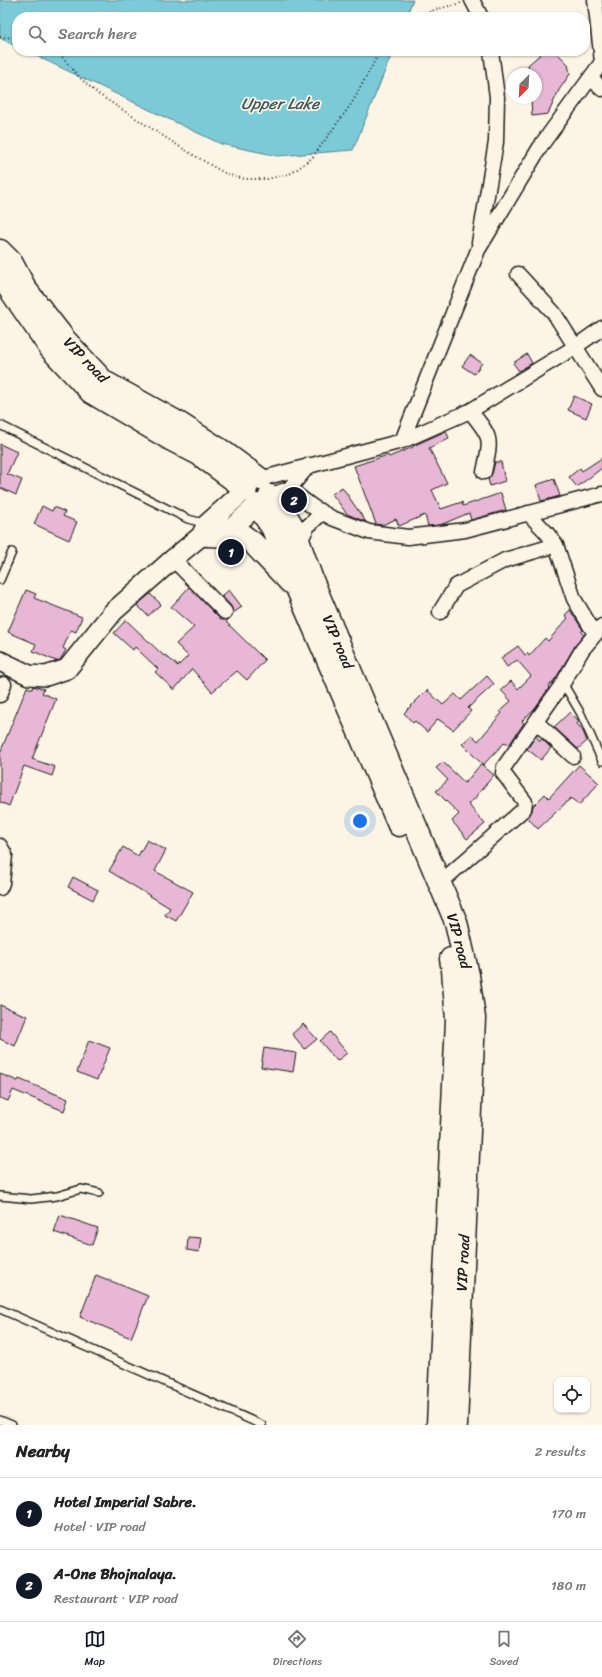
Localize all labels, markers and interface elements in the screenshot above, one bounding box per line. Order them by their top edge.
search box [12,12,590,56]
text: Search here [58,21,137,47]
icon: search [26,23,48,45]
north arrow [506,68,542,104]
water label: Upper Lake [241,89,321,118]
street label: VIP road [57,331,116,390]
pin: 2 [281,485,307,515]
pin: 1 [218,537,244,567]
street label: VIP road [315,611,361,674]
your location [350,811,370,831]
street label: VIP road [439,910,479,973]
street label: VIP road [449,1233,478,1292]
map controls [554,1377,590,1413]
button: locate [554,1377,590,1413]
text: Nearby [16,1436,70,1466]
text: 2 results [535,1440,586,1463]
text: Hotel Imperial Sabre. [54,1489,197,1515]
text: 1 [26,1502,32,1525]
text: 170 m [551,1502,586,1525]
text: Hotel · VIP road [54,1515,145,1538]
text: A-One Bhojnalaya. [54,1561,177,1587]
text: 2 [25,1574,33,1597]
text: 180 m [551,1574,586,1597]
text: Restaurant · VIP road [54,1587,178,1610]
tab: Map [84,1628,106,1671]
tab: Directions [273,1628,322,1671]
tab: Saved [489,1628,518,1671]

